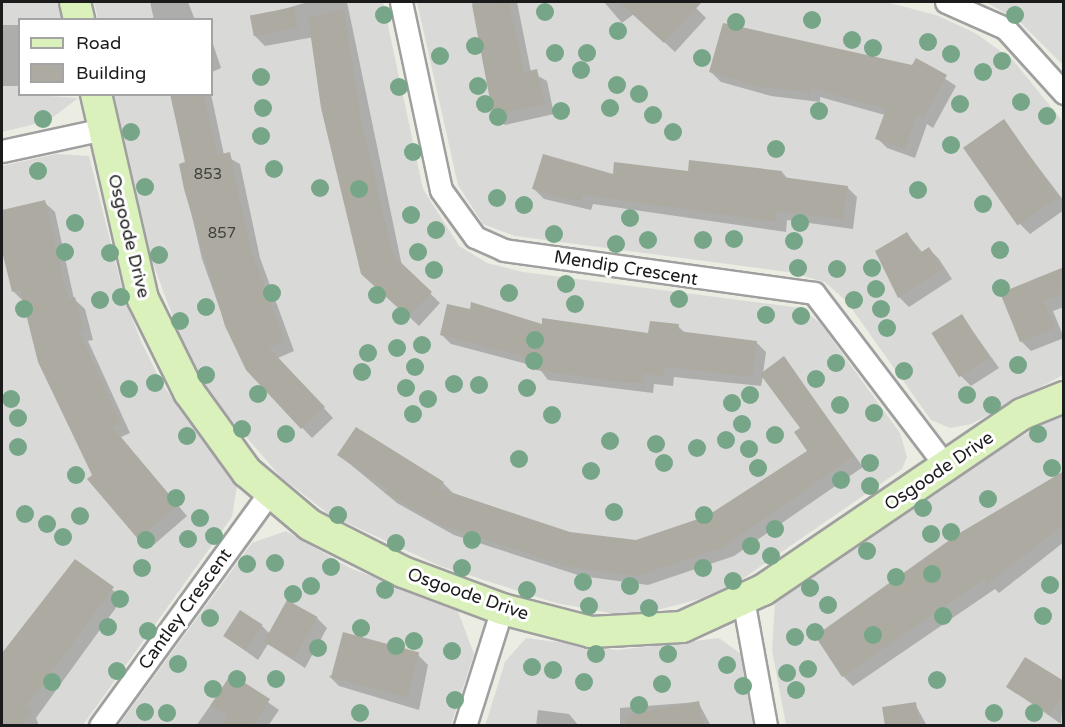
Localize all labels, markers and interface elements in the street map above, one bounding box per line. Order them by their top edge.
legend [18,18,213,96]
text: Road [76,32,121,54]
text: Building [76,62,146,84]
house number: 853 [194,166,222,184]
street label: Osgoode Drive [103,172,155,300]
house number: 857 [208,225,236,243]
street label: Mendip Crescent [553,246,699,290]
street label: Osgoode Drive [880,427,998,515]
street label: Cantley Crescent [134,544,236,674]
street label: Osgoode Drive [404,563,532,625]

